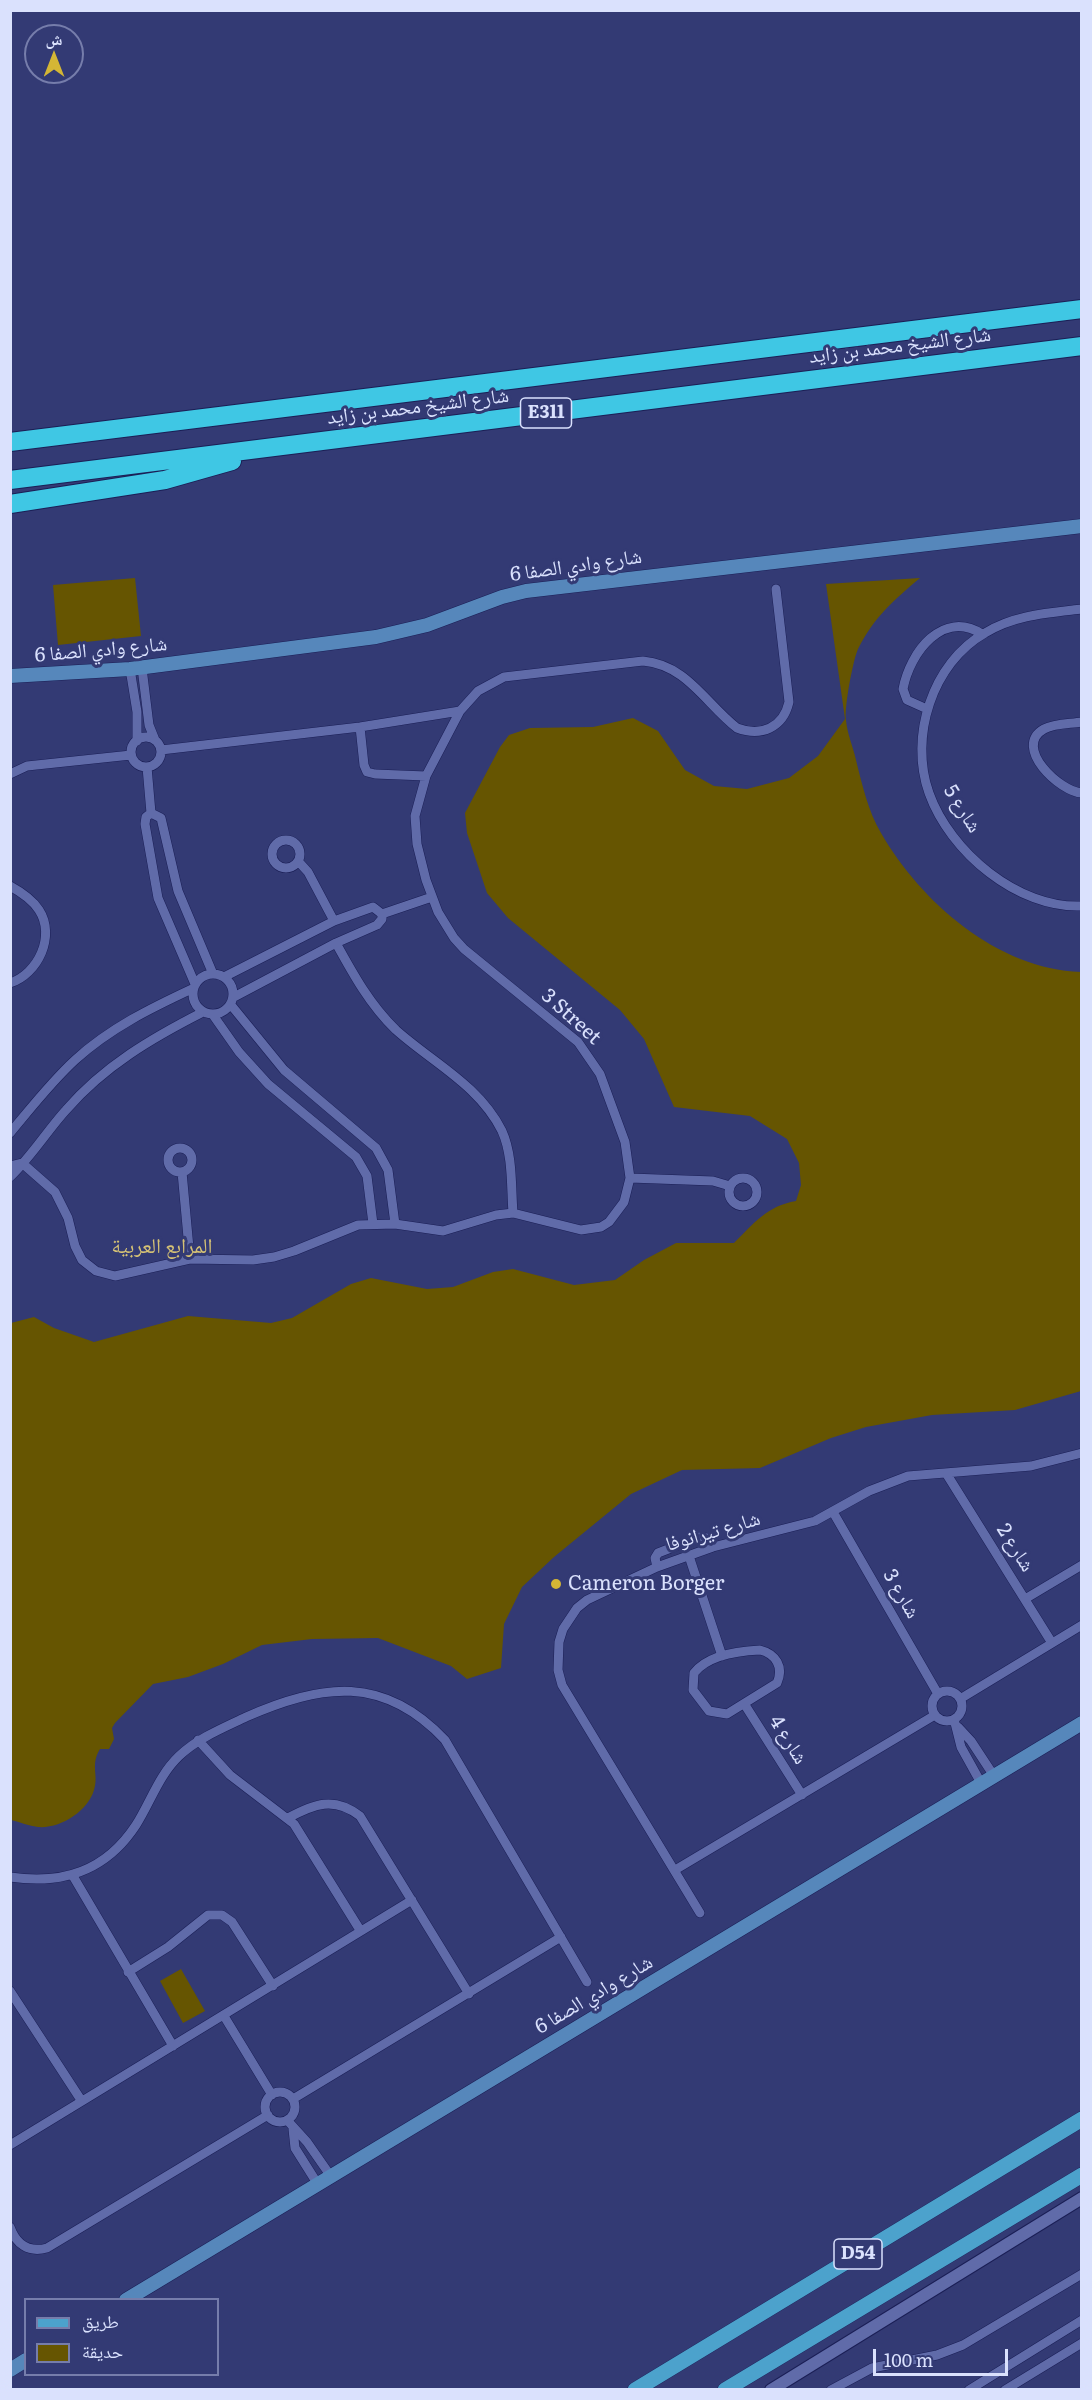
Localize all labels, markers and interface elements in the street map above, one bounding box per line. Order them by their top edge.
north arrow [24,24,84,84]
text: ش [46,26,62,50]
street label: شارع الشيخ محمد بن زايد [808,323,992,369]
street label: شارع الشيخ محمد بن زايد [326,384,510,430]
road number: E311 [520,398,572,428]
street label: شارع وادي الصفا 6 [509,545,643,587]
street label: شارع وادي الصفا 6 [34,632,168,668]
street label: شارع 5 [938,781,986,837]
street label: 3 Street [536,984,606,1050]
district label: المرابع العربية [111,1234,213,1260]
street label: شارع تيرانوفا [663,1507,763,1557]
street label: شارع 2 [991,1520,1039,1576]
street label: شارع 3 [877,1565,925,1623]
place label: Cameron Borger [568,1572,724,1596]
marker: Cameron Borger [549,1577,563,1591]
street label: شارع 4 [764,1711,812,1769]
street label: شارع وادي الصفا 6 [531,1950,657,2040]
road number: D54 [834,2239,882,2269]
legend [24,2298,219,2376]
text: طريق [82,2307,119,2334]
text: حديقة [82,2337,123,2364]
scale bar [876,2337,1011,2375]
text: 100 m [884,2346,933,2373]

